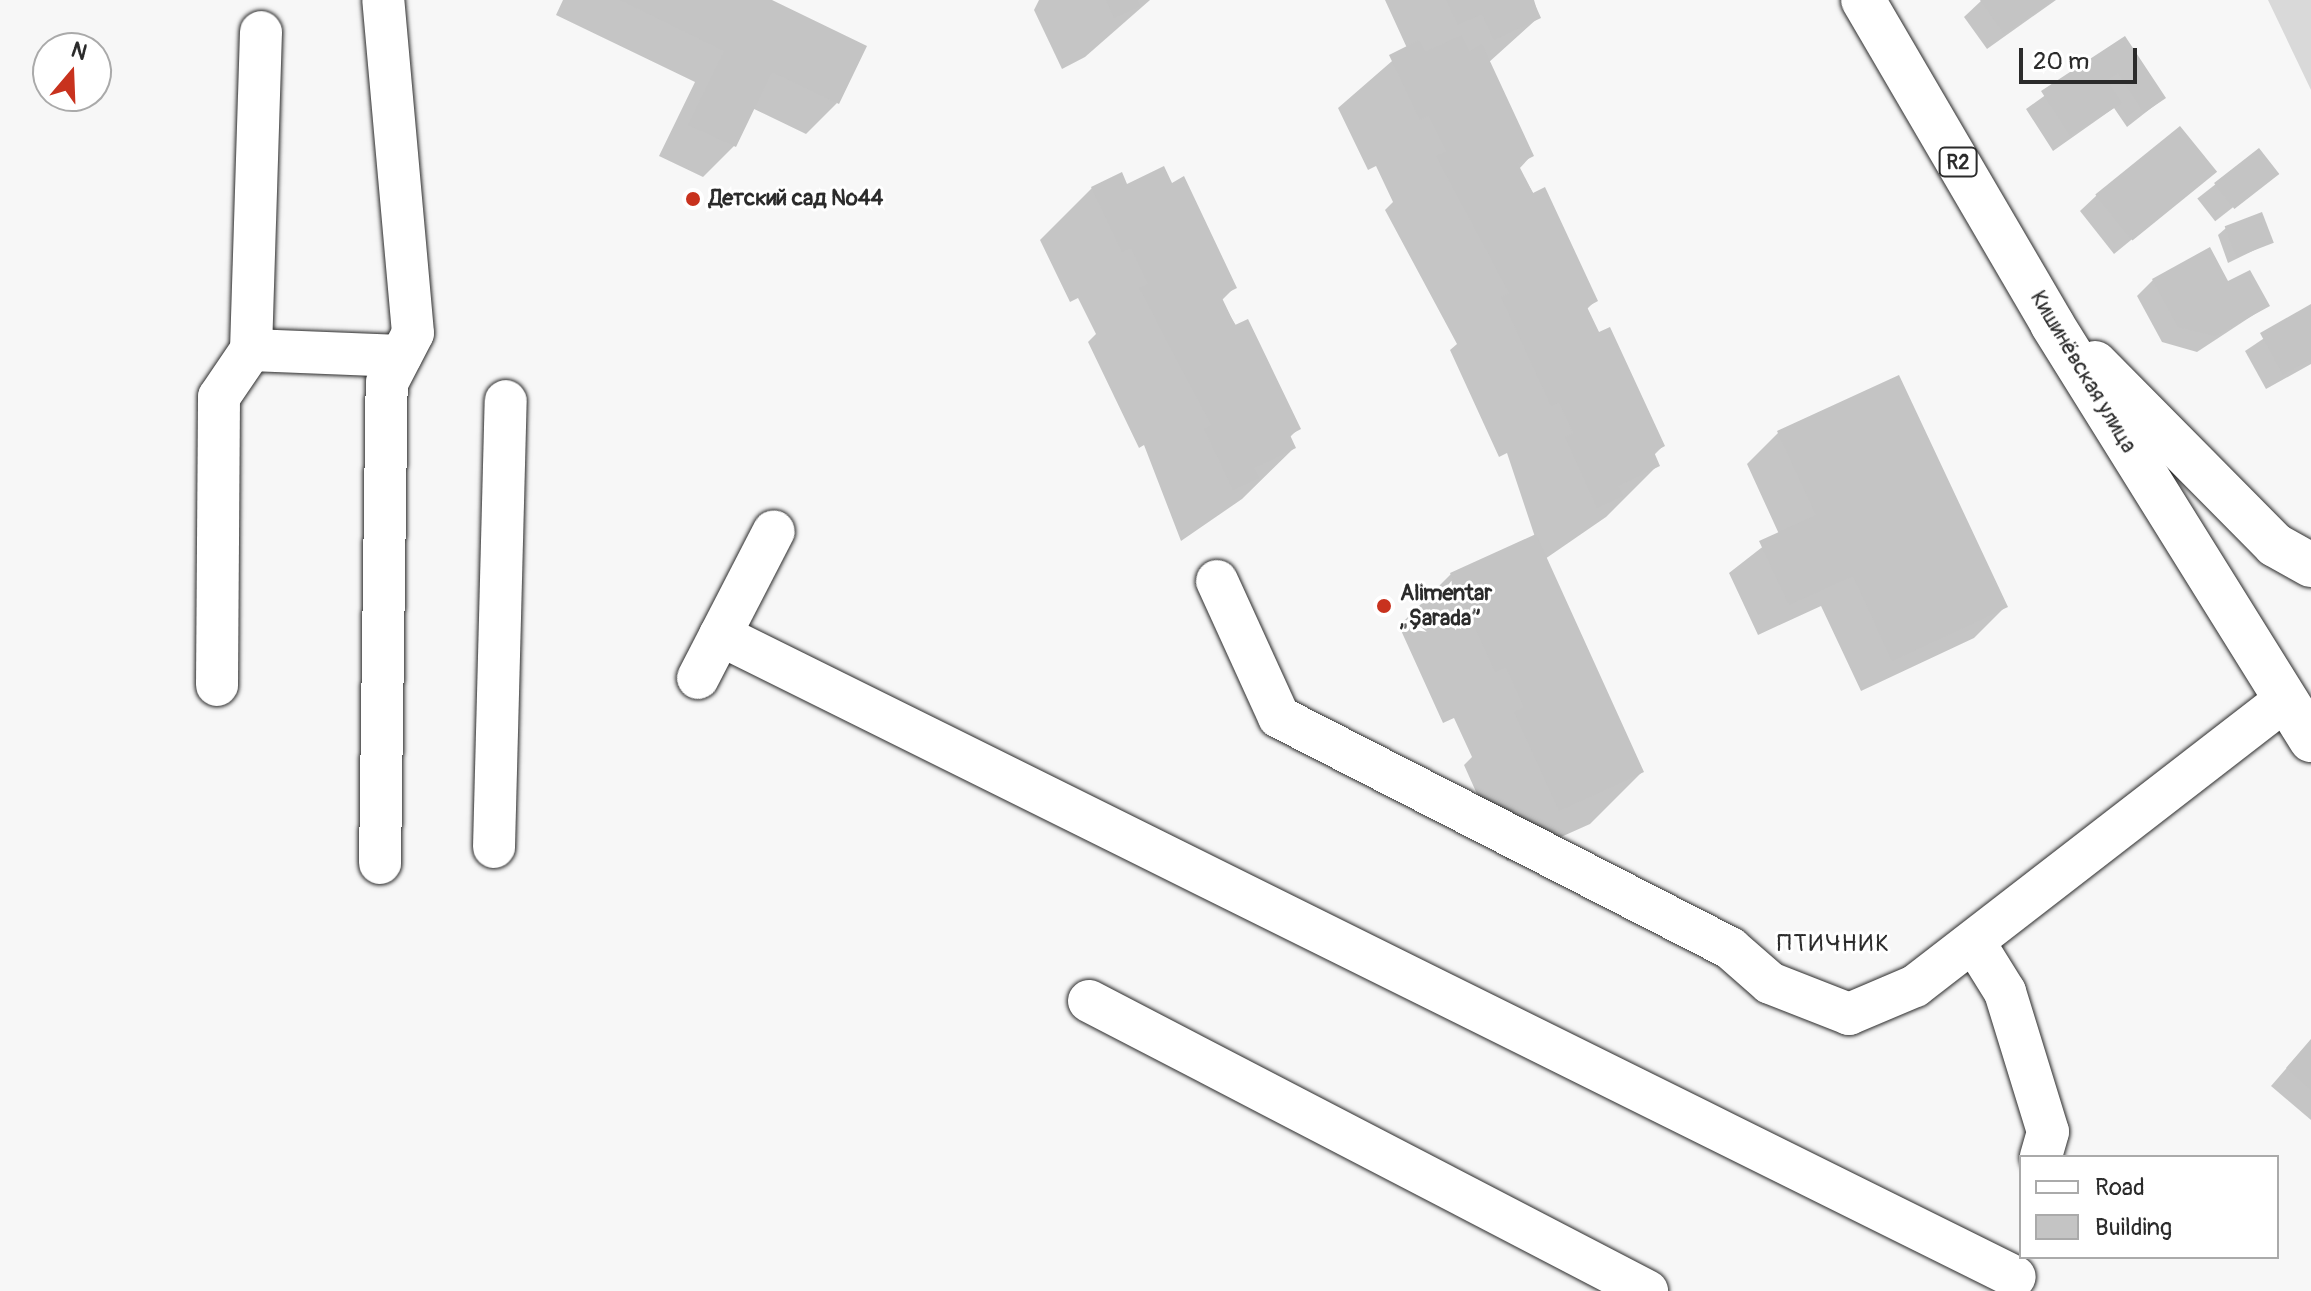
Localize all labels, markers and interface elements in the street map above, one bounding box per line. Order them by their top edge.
north arrow [32,32,112,112]
scale bar [2023,32,2141,82]
text: N [68,36,91,67]
text: 20 m [2033,47,2089,76]
road number: R2 [1938,146,1978,178]
place label: Детский сад №44 [709,186,883,212]
marker: Детский сад №44 [684,190,702,208]
street label: Кишинёвская улица [2024,286,2142,458]
place label: Alimentar „Șarada” [1400,580,1492,632]
marker: Alimentar „Șarada” [1375,597,1393,615]
district label: ПТИЧНИК [1777,930,1891,958]
legend [2019,1155,2279,1259]
text: Road [2095,1173,2145,1202]
text: Building [2095,1213,2172,1242]

